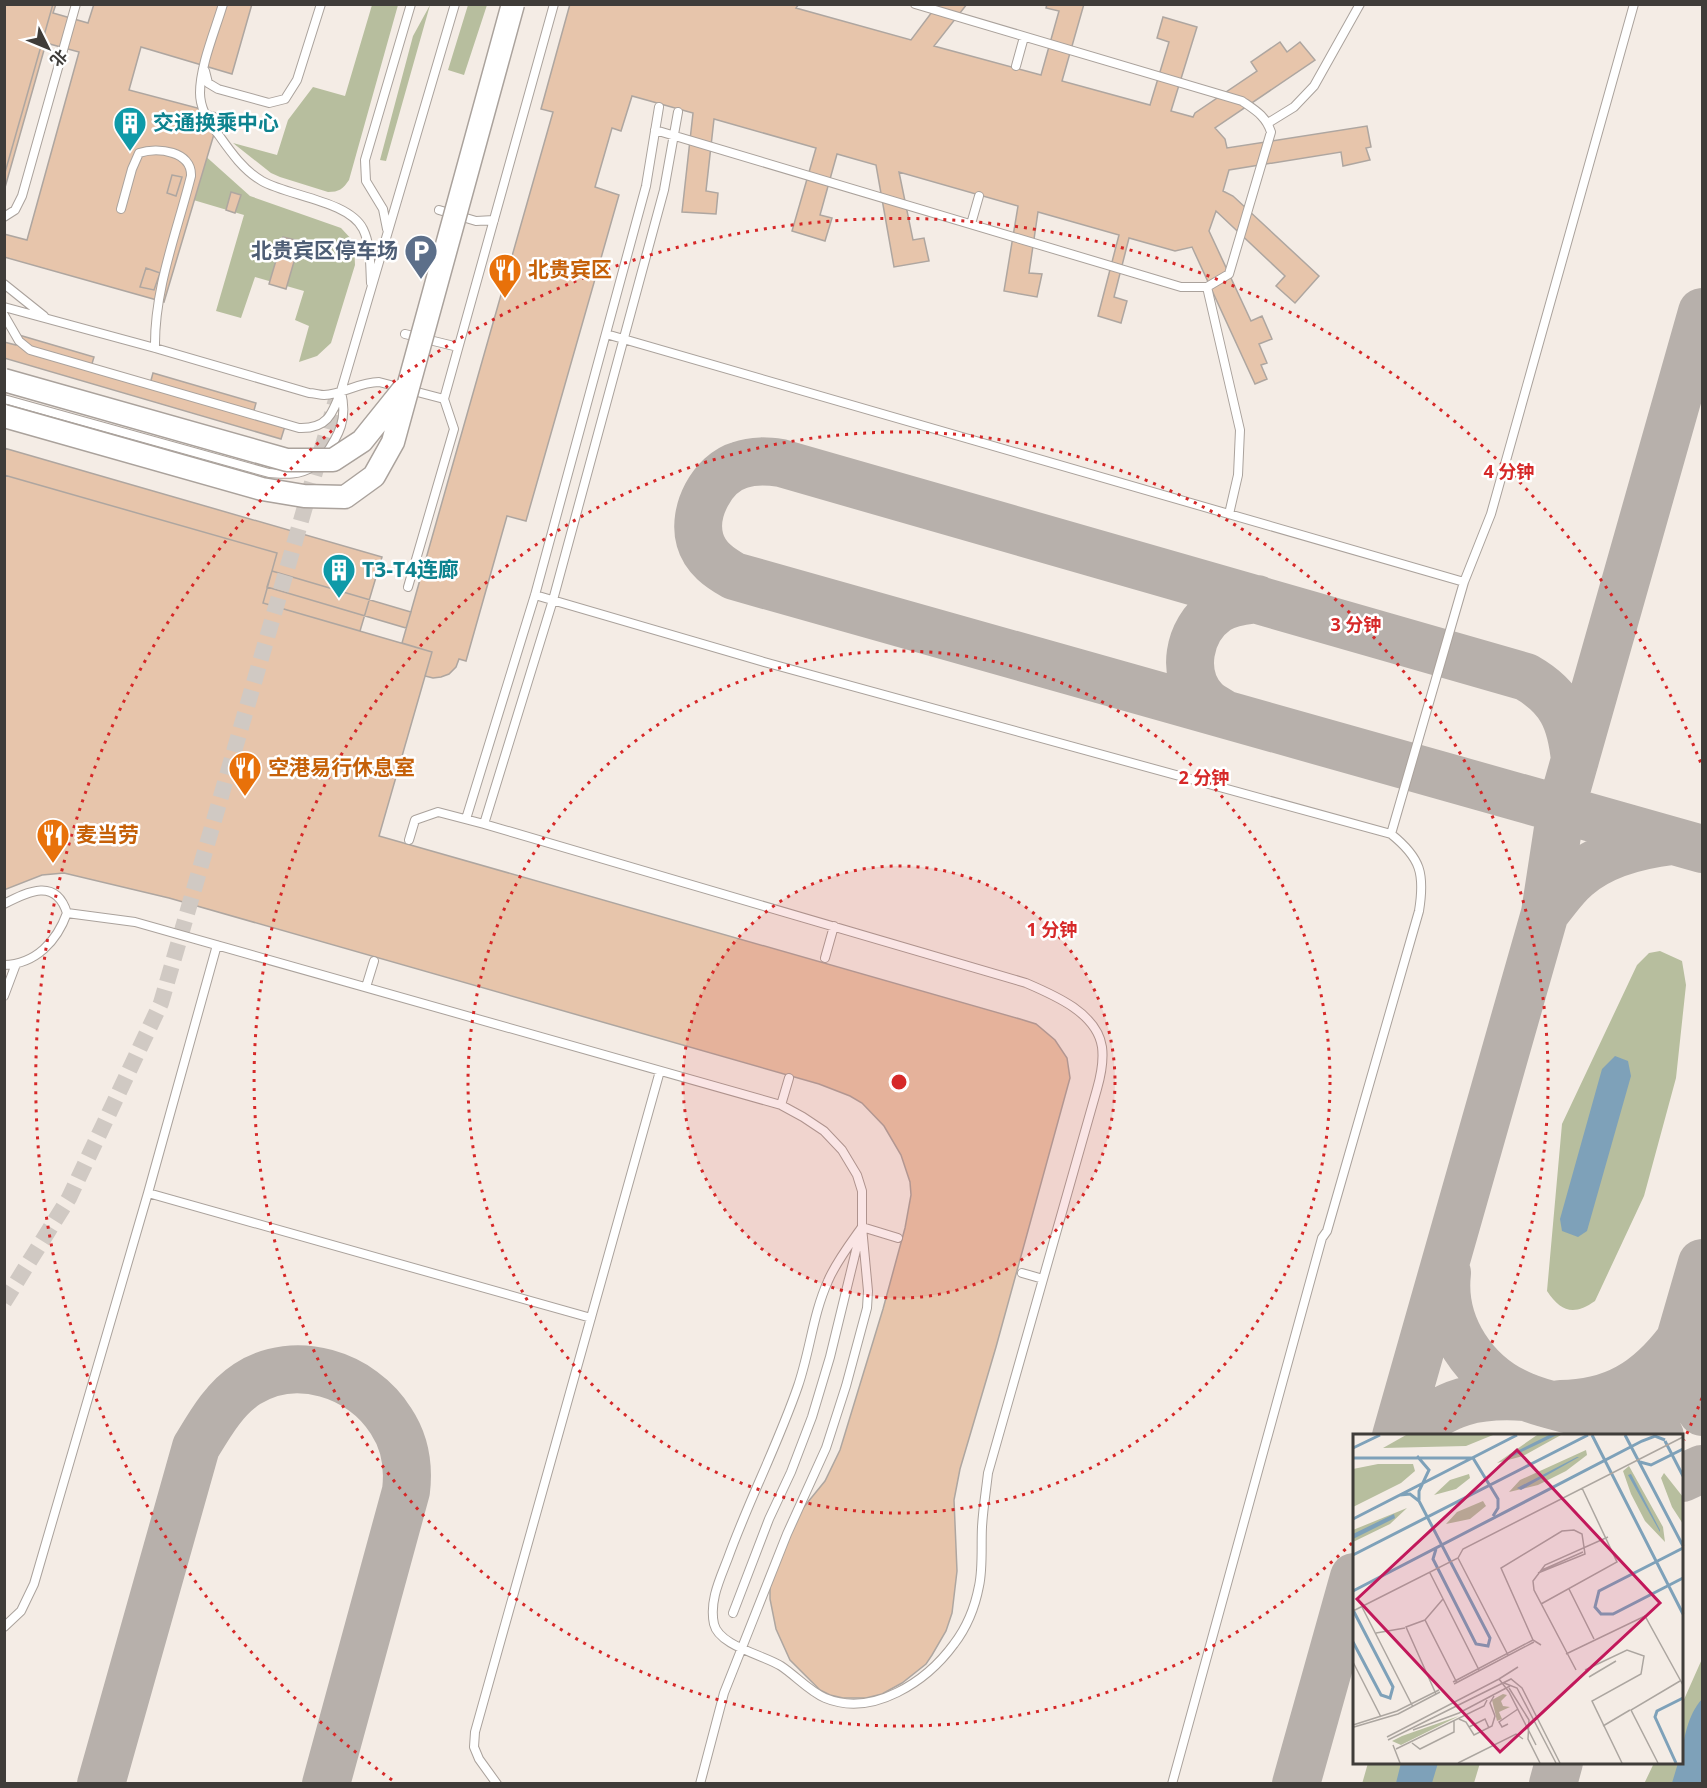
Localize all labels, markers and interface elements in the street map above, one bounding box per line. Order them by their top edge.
north arrow [18,18,78,78]
text: 北 [45,45,72,72]
building icon: 交通换乘中心 [112,105,148,152]
place label: 交通换乘中心 [153,108,279,136]
parking icon: 北贵宾区停车场 [403,233,439,280]
place label: 北贵宾区停车场 [251,236,398,264]
restaurant icon: 北贵宾区 [487,252,523,299]
place label: 北贵宾区 [528,255,612,283]
text: 4 分钟 [1484,459,1534,483]
building icon: T3-T4连廊 [321,552,357,599]
place label: T3-T4连廊 [362,555,459,583]
text: 3 分钟 [1331,612,1381,636]
restaurant icon: 空港易行休息室 [227,750,263,797]
place label: 空港易行休息室 [268,753,415,781]
text: 2 分钟 [1179,765,1229,789]
restaurant icon: 麦当劳 [35,817,71,864]
place label: 麦当劳 [76,820,139,848]
text: 1 分钟 [1027,917,1077,941]
centre of rings [889,1072,909,1092]
inset map [1353,1434,1683,1764]

